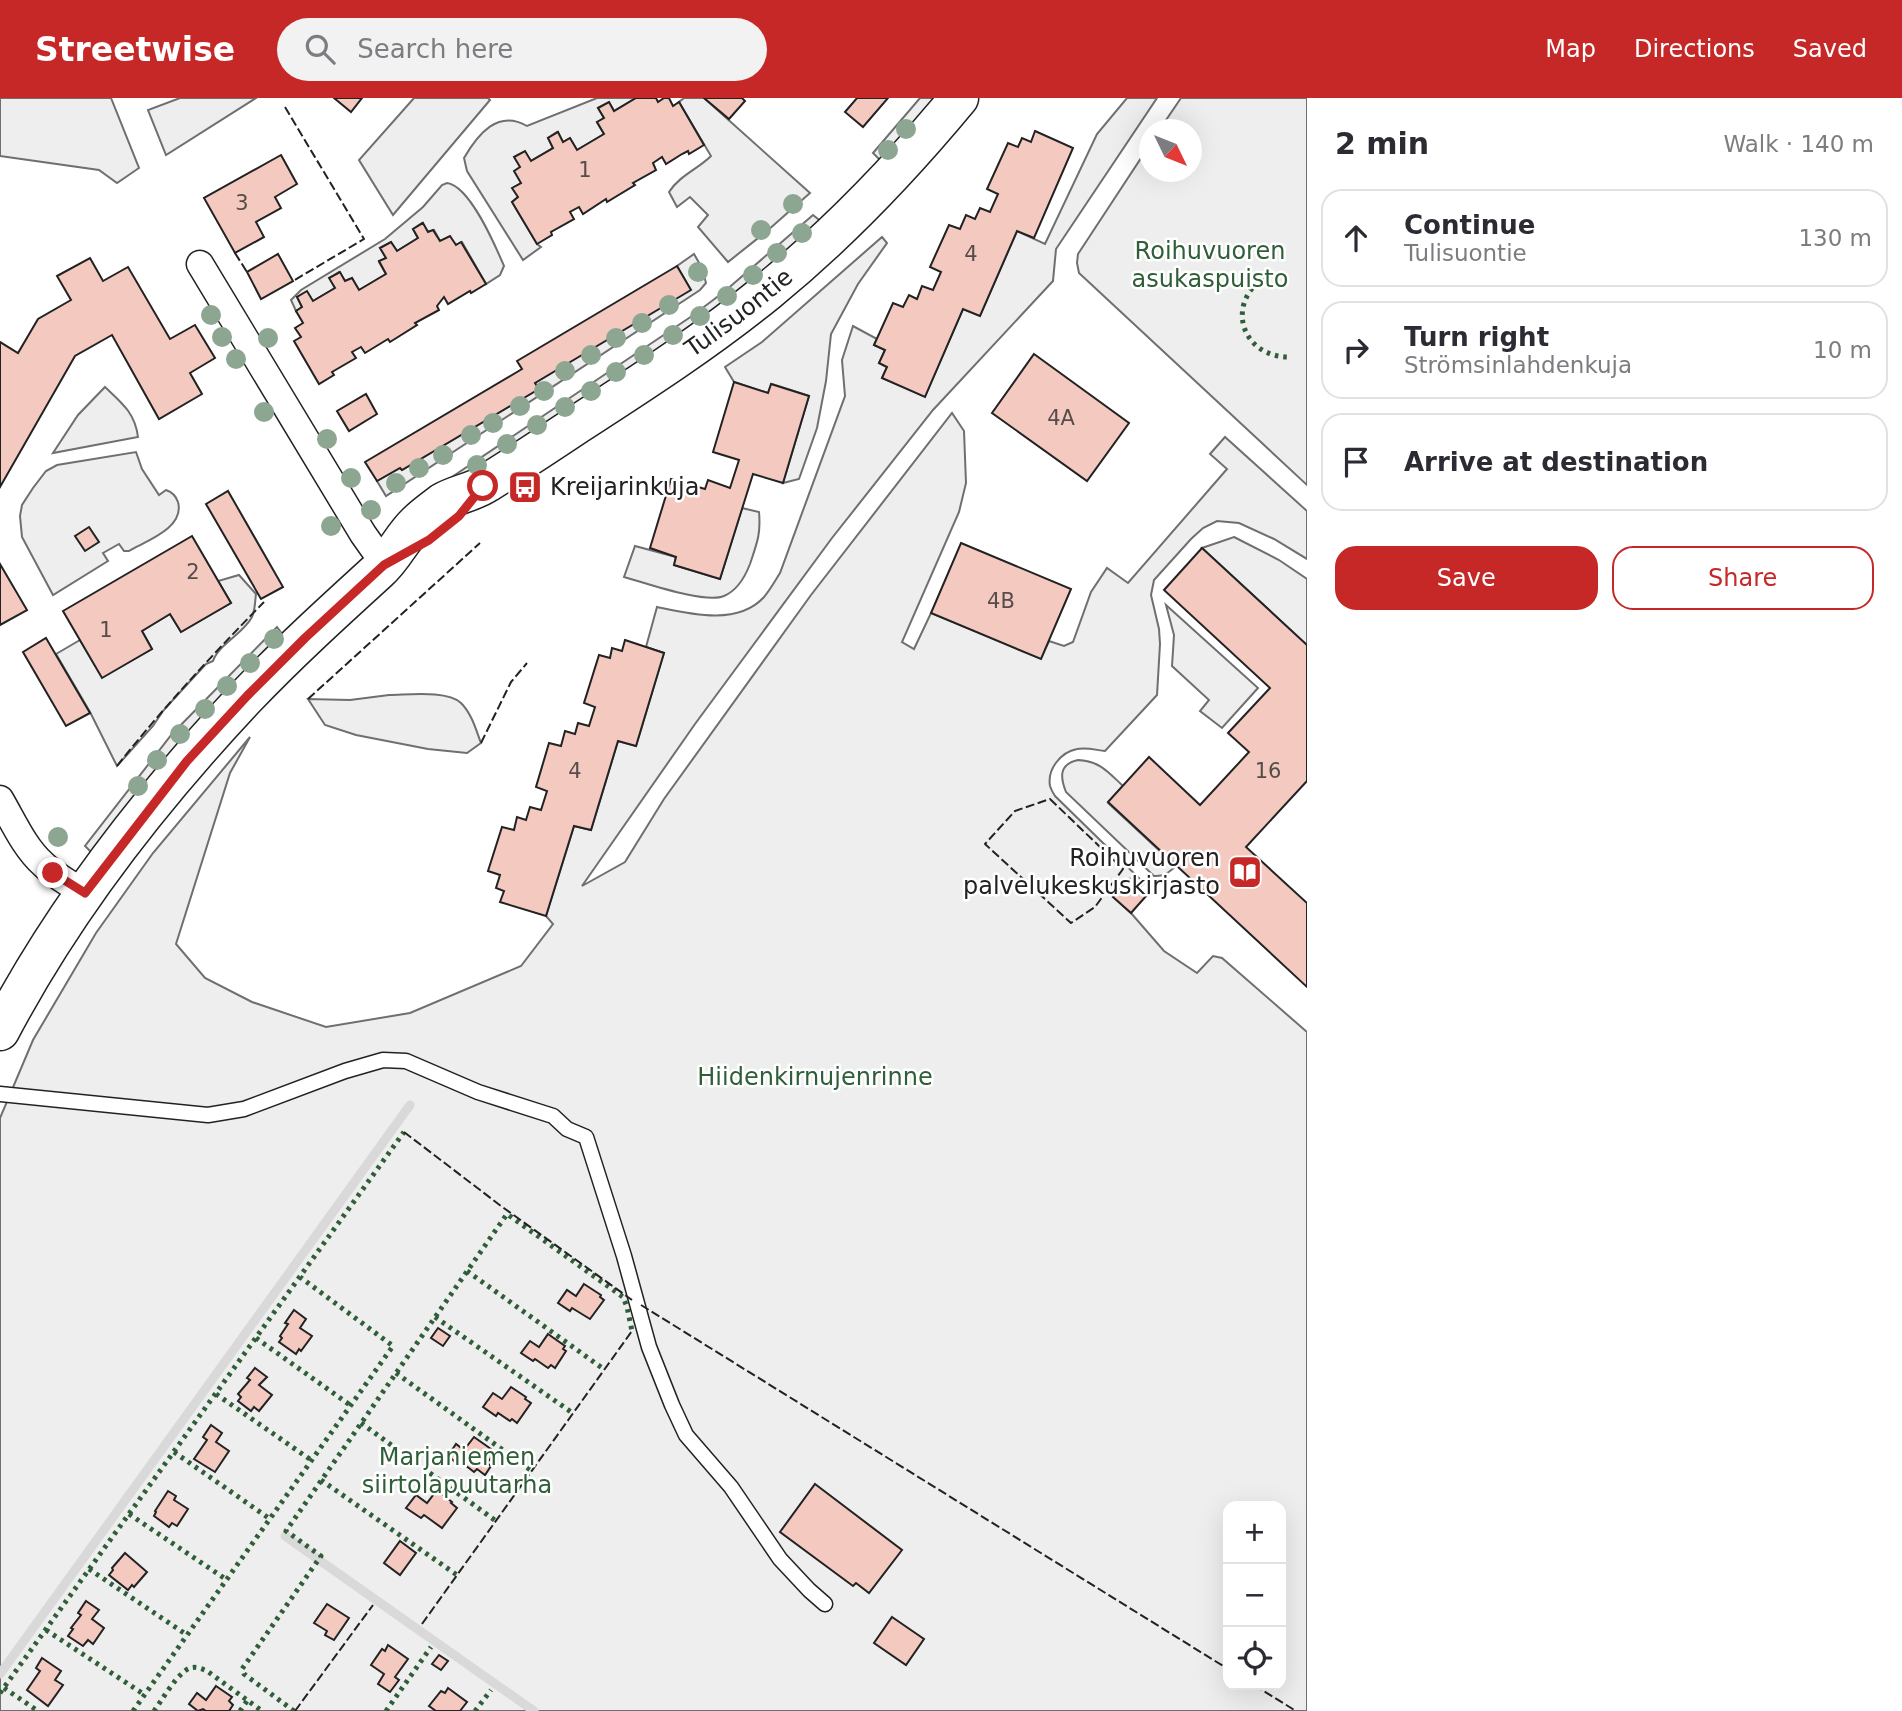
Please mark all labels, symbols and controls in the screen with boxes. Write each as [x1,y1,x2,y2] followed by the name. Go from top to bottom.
[277,18,767,81] search box
[35,30,235,69] text: Streetwise
[301,30,339,68] icon: search
[357,34,513,64] text: Search here
[1545,35,1596,63] text: Map
[1634,35,1755,63] text: Directions
[1793,35,1867,63] text: Saved
[1139,119,1202,182] north arrow
[1335,126,1429,161] text: 2 min
[1723,131,1874,157] text: Walk · 140 m
[578,158,592,182] house number: 1
[235,191,249,215] house number: 3
[1404,210,1535,240] text: Continue
[1337,219,1375,257] icon: ahead
[1798,225,1872,251] text: 130 m
[1132,237,1288,293] park label: Roihuvuoren asukaspuisto
[1404,240,1527,266] text: Tulisuontie
[964,242,978,266] house number: 4
[679,263,798,363] street label: Tulisuontie
[1404,322,1549,352] text: Turn right
[1337,331,1375,369] icon: right
[1813,337,1872,363] text: 10 m
[1404,352,1632,378] text: Strömsinlahdenkuja
[1047,406,1075,430] house number: 4A
[1337,443,1375,481] icon: arrive
[1404,447,1708,477] text: Arrive at destination
[506,468,544,506] bus stop icon: Kreijarinkuja
[467,470,498,501] route start
[550,473,699,501] place label: Kreijarinkuja
[1335,546,1598,610] button: Save
[1612,546,1874,610] button: Share
[186,560,200,584] house number: 2
[987,589,1015,613] house number: 4B
[99,618,113,642] house number: 1
[568,759,582,783] house number: 4
[1255,759,1281,783] house number: 16
[963,844,1220,900] place label: Roihuvuoren palvelukeskuskirjasto
[1226,853,1264,891] library icon: Roihuvuoren palvelukeskuskirjasto
[37,857,68,888] route end
[697,1063,933,1091] park label: Hiidenkirnujenrinne
[362,1443,552,1499] park label: Marjaniemen siirtolapuutarha
[1223,1501,1286,1690] map controls
[1223,1501,1286,1564] button: +
[1223,1564,1286,1627] button: −
[1223,1627,1286,1690] button: locate

